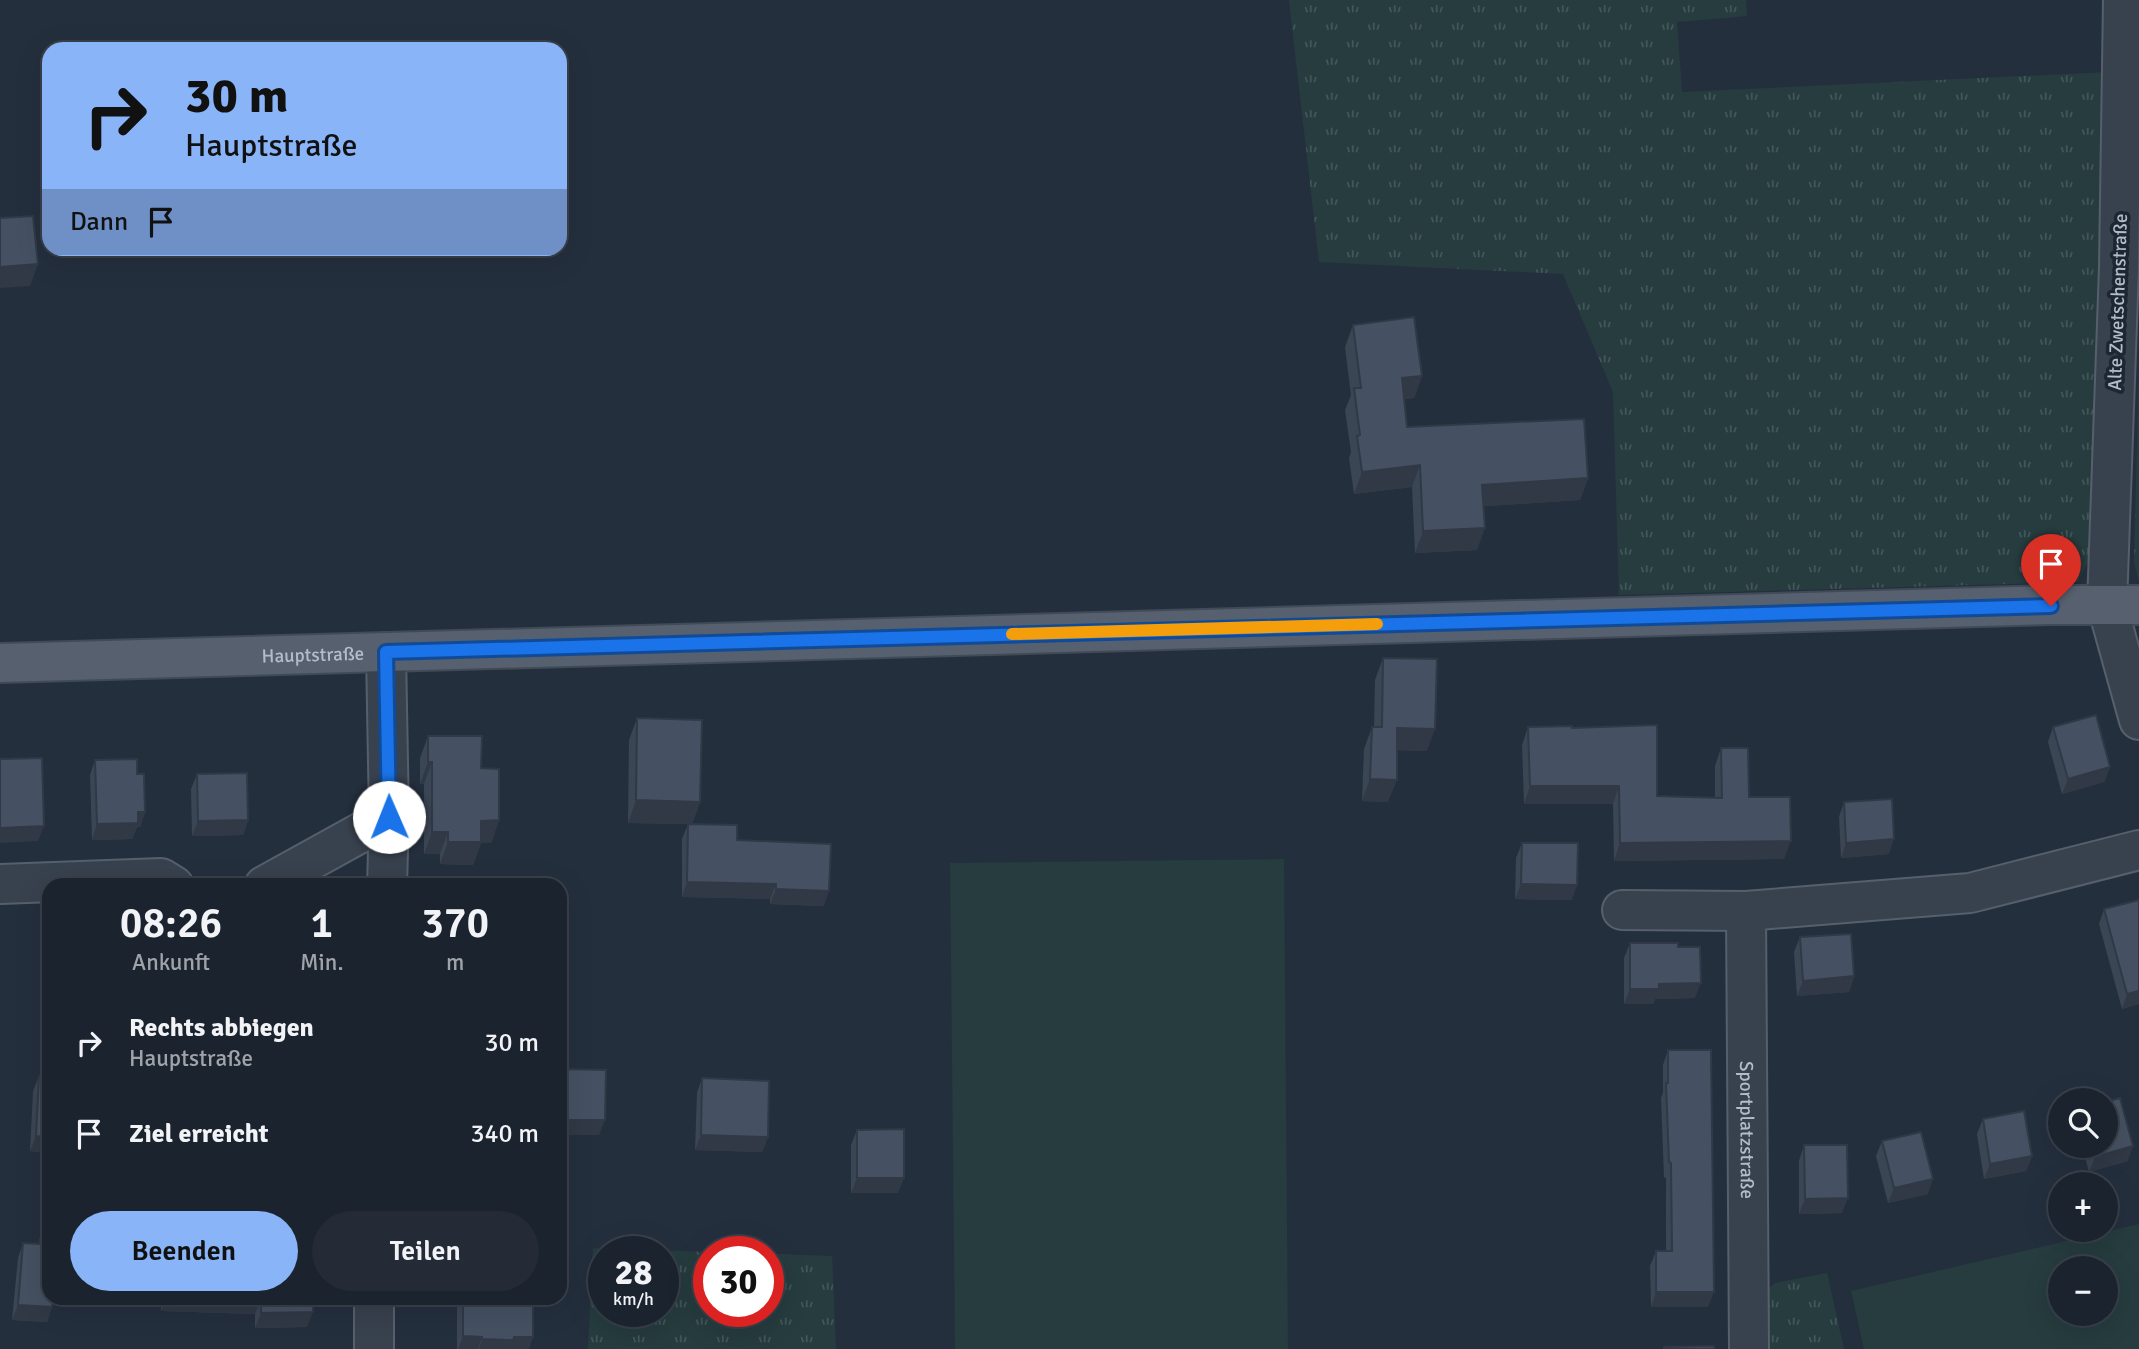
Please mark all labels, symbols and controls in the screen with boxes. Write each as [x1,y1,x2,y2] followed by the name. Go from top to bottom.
[185,66,288,126] text: 30 m
[70,70,161,161] icon: right
[185,126,358,165] text: Hauptstraße
[142,203,180,241] icon: arrive
[70,206,128,238] text: Dann
[2103,213,2133,391] street label: Alte Zwetschenstraße
[2021,534,2081,606] pin
[2032,545,2070,583] icon: arrive
[261,642,364,669] street label: Hauptstraße
[352,780,426,854] position arrow
[120,898,222,949] text: 08:26
[310,898,333,949] text: 1
[421,898,489,949] text: 370
[132,948,210,977] text: Ankunft
[300,948,343,977] text: Min.
[446,948,464,977] text: m
[129,1012,314,1044] text: Rechts abbiegen
[70,1024,108,1062] icon: right
[484,1027,539,1059] text: 30 m
[129,1044,253,1073] text: Hauptstraße
[1734,1061,1759,1199] street label: Sportplatzstraße
[2048,1088,2118,1326] map controls
[2048,1088,2118,1158] button: search
[70,1115,108,1153] icon: arrive
[129,1118,269,1150] text: Ziel erreicht
[470,1118,539,1150] text: 340 m
[2048,1172,2118,1242] button: +
[70,1211,298,1291] button: Beenden
[312,1211,539,1291] button: Teilen
[693,1236,784,1327] speed limit sign: 30
[615,1251,652,1294] text: 28
[2048,1256,2118,1326] button: −
[613,1288,654,1310] text: km/h

